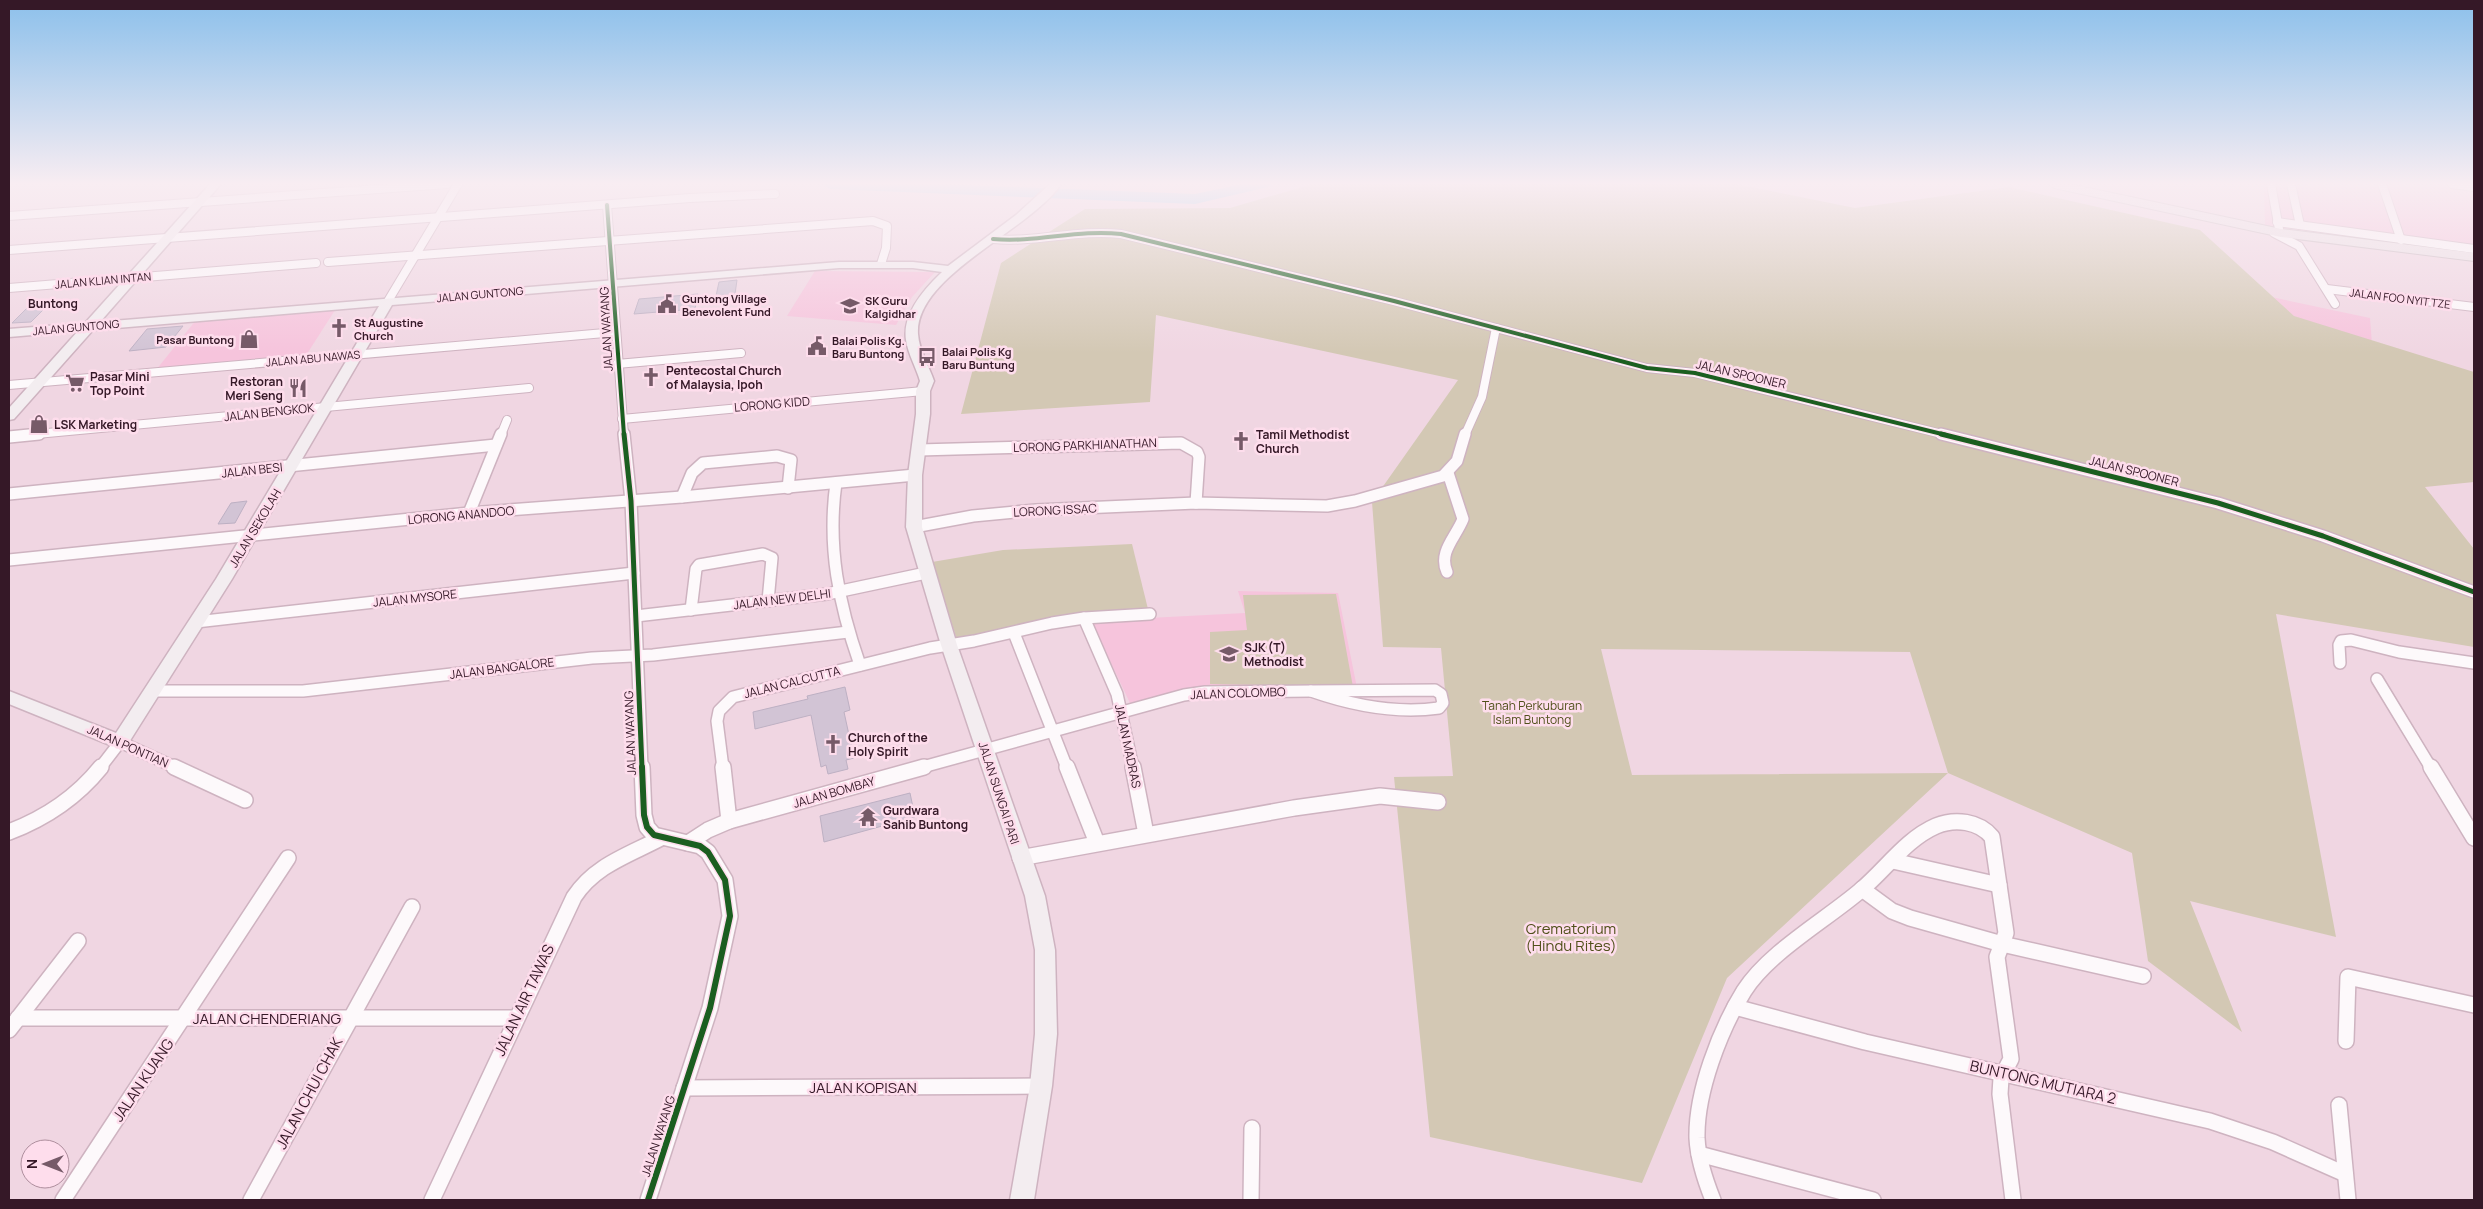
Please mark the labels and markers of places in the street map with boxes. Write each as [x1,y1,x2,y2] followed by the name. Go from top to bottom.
[682,291,771,319] place label: Guntong Village Benevolent Fund
[656,293,678,315] public building icon: Guntong Village Benevolent Fund
[865,293,916,321] place label: SK Guru Kalgidhar
[839,295,861,317] school or university icon: SK Guru Kalgidhar
[354,315,424,343] place label: St Augustine Church
[328,317,350,339] church icon: St Augustine Church
[238,328,260,350] shop icon: Pasar Buntong
[156,332,234,347] place label: Pasar Buntong
[832,333,905,361] place label: Balai Polis Kg. Baru Buntong
[806,335,828,357] public building icon: Balai Polis Kg. Baru Buntong
[942,344,1015,372] place label: Balai Polis Kg Baru Buntung
[916,346,938,368] bus stop icon: Balai Polis Kg Baru Buntung
[666,362,782,393] place label: Pentecostal Church of Malaysia, Ipoh
[640,366,662,388] church icon: Pentecostal Church of Malaysia, Ipoh
[90,368,150,399] place label: Pasar Mini Top Point
[64,372,86,394] supermarket icon: Pasar Mini Top Point
[225,373,283,404] place label: Restoran Meri Seng
[287,377,309,399] restaurant icon: Restoran Meri Seng
[28,413,50,435] shop icon: LSK Marketing
[54,416,137,433] place label: LSK Marketing
[1256,426,1349,457] place label: Tamil Methodist Church
[1230,430,1252,452] church icon: Tamil Methodist Church
[1244,639,1304,670] place label: SJK (T) Methodist
[1218,643,1240,665] school or university icon: SJK (T) Methodist
[848,729,928,760] place label: Church of the Holy Spirit
[822,733,844,755] church icon: Church of the Holy Spirit
[883,802,968,833] place label: Gurdwara Sahib Buntong
[857,806,879,828] temple icon: Gurdwara Sahib Buntong

